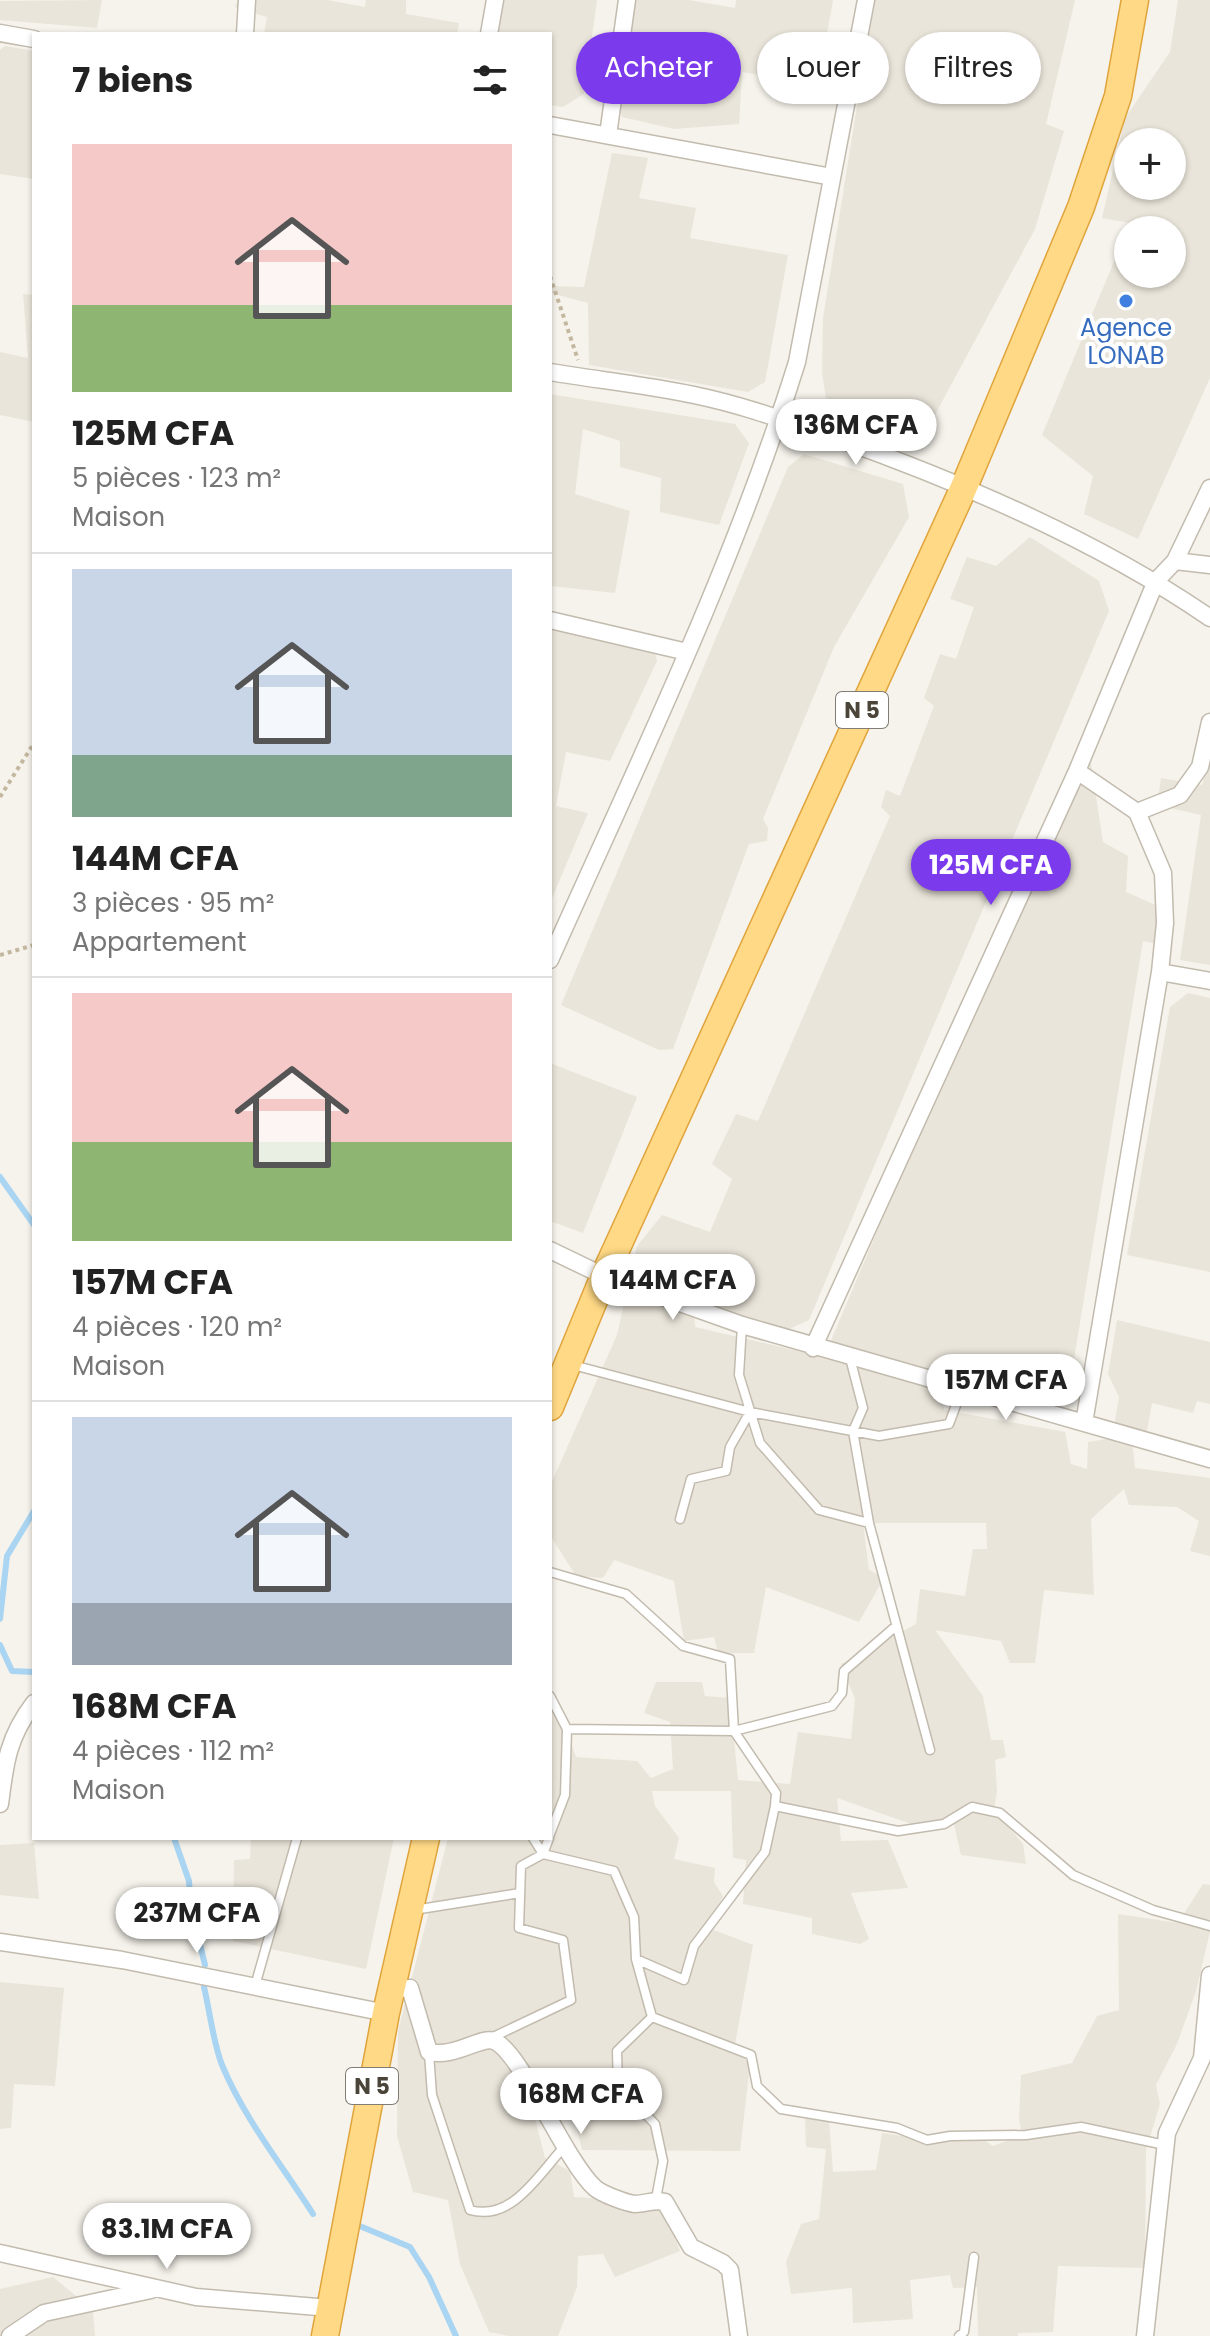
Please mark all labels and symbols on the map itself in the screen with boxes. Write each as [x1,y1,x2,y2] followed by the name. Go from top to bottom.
[1117,292,1135,310] marker: Agence LONAB
[1080,311,1172,372] place label: Agence LONAB
[773,399,939,467] pin: 136M CFA
[836,692,888,728] road number: N 5
[908,839,1074,907] pin: 125M CFA
[590,1254,756,1322] pin: 144M CFA
[923,1354,1089,1422] pin: 157M CFA
[114,1887,280,1955] pin: 237M CFA
[346,2068,398,2104] road number: N 5
[498,2068,664,2136] pin: 168M CFA
[75,2203,259,2271] pin: 83.1M CFA

